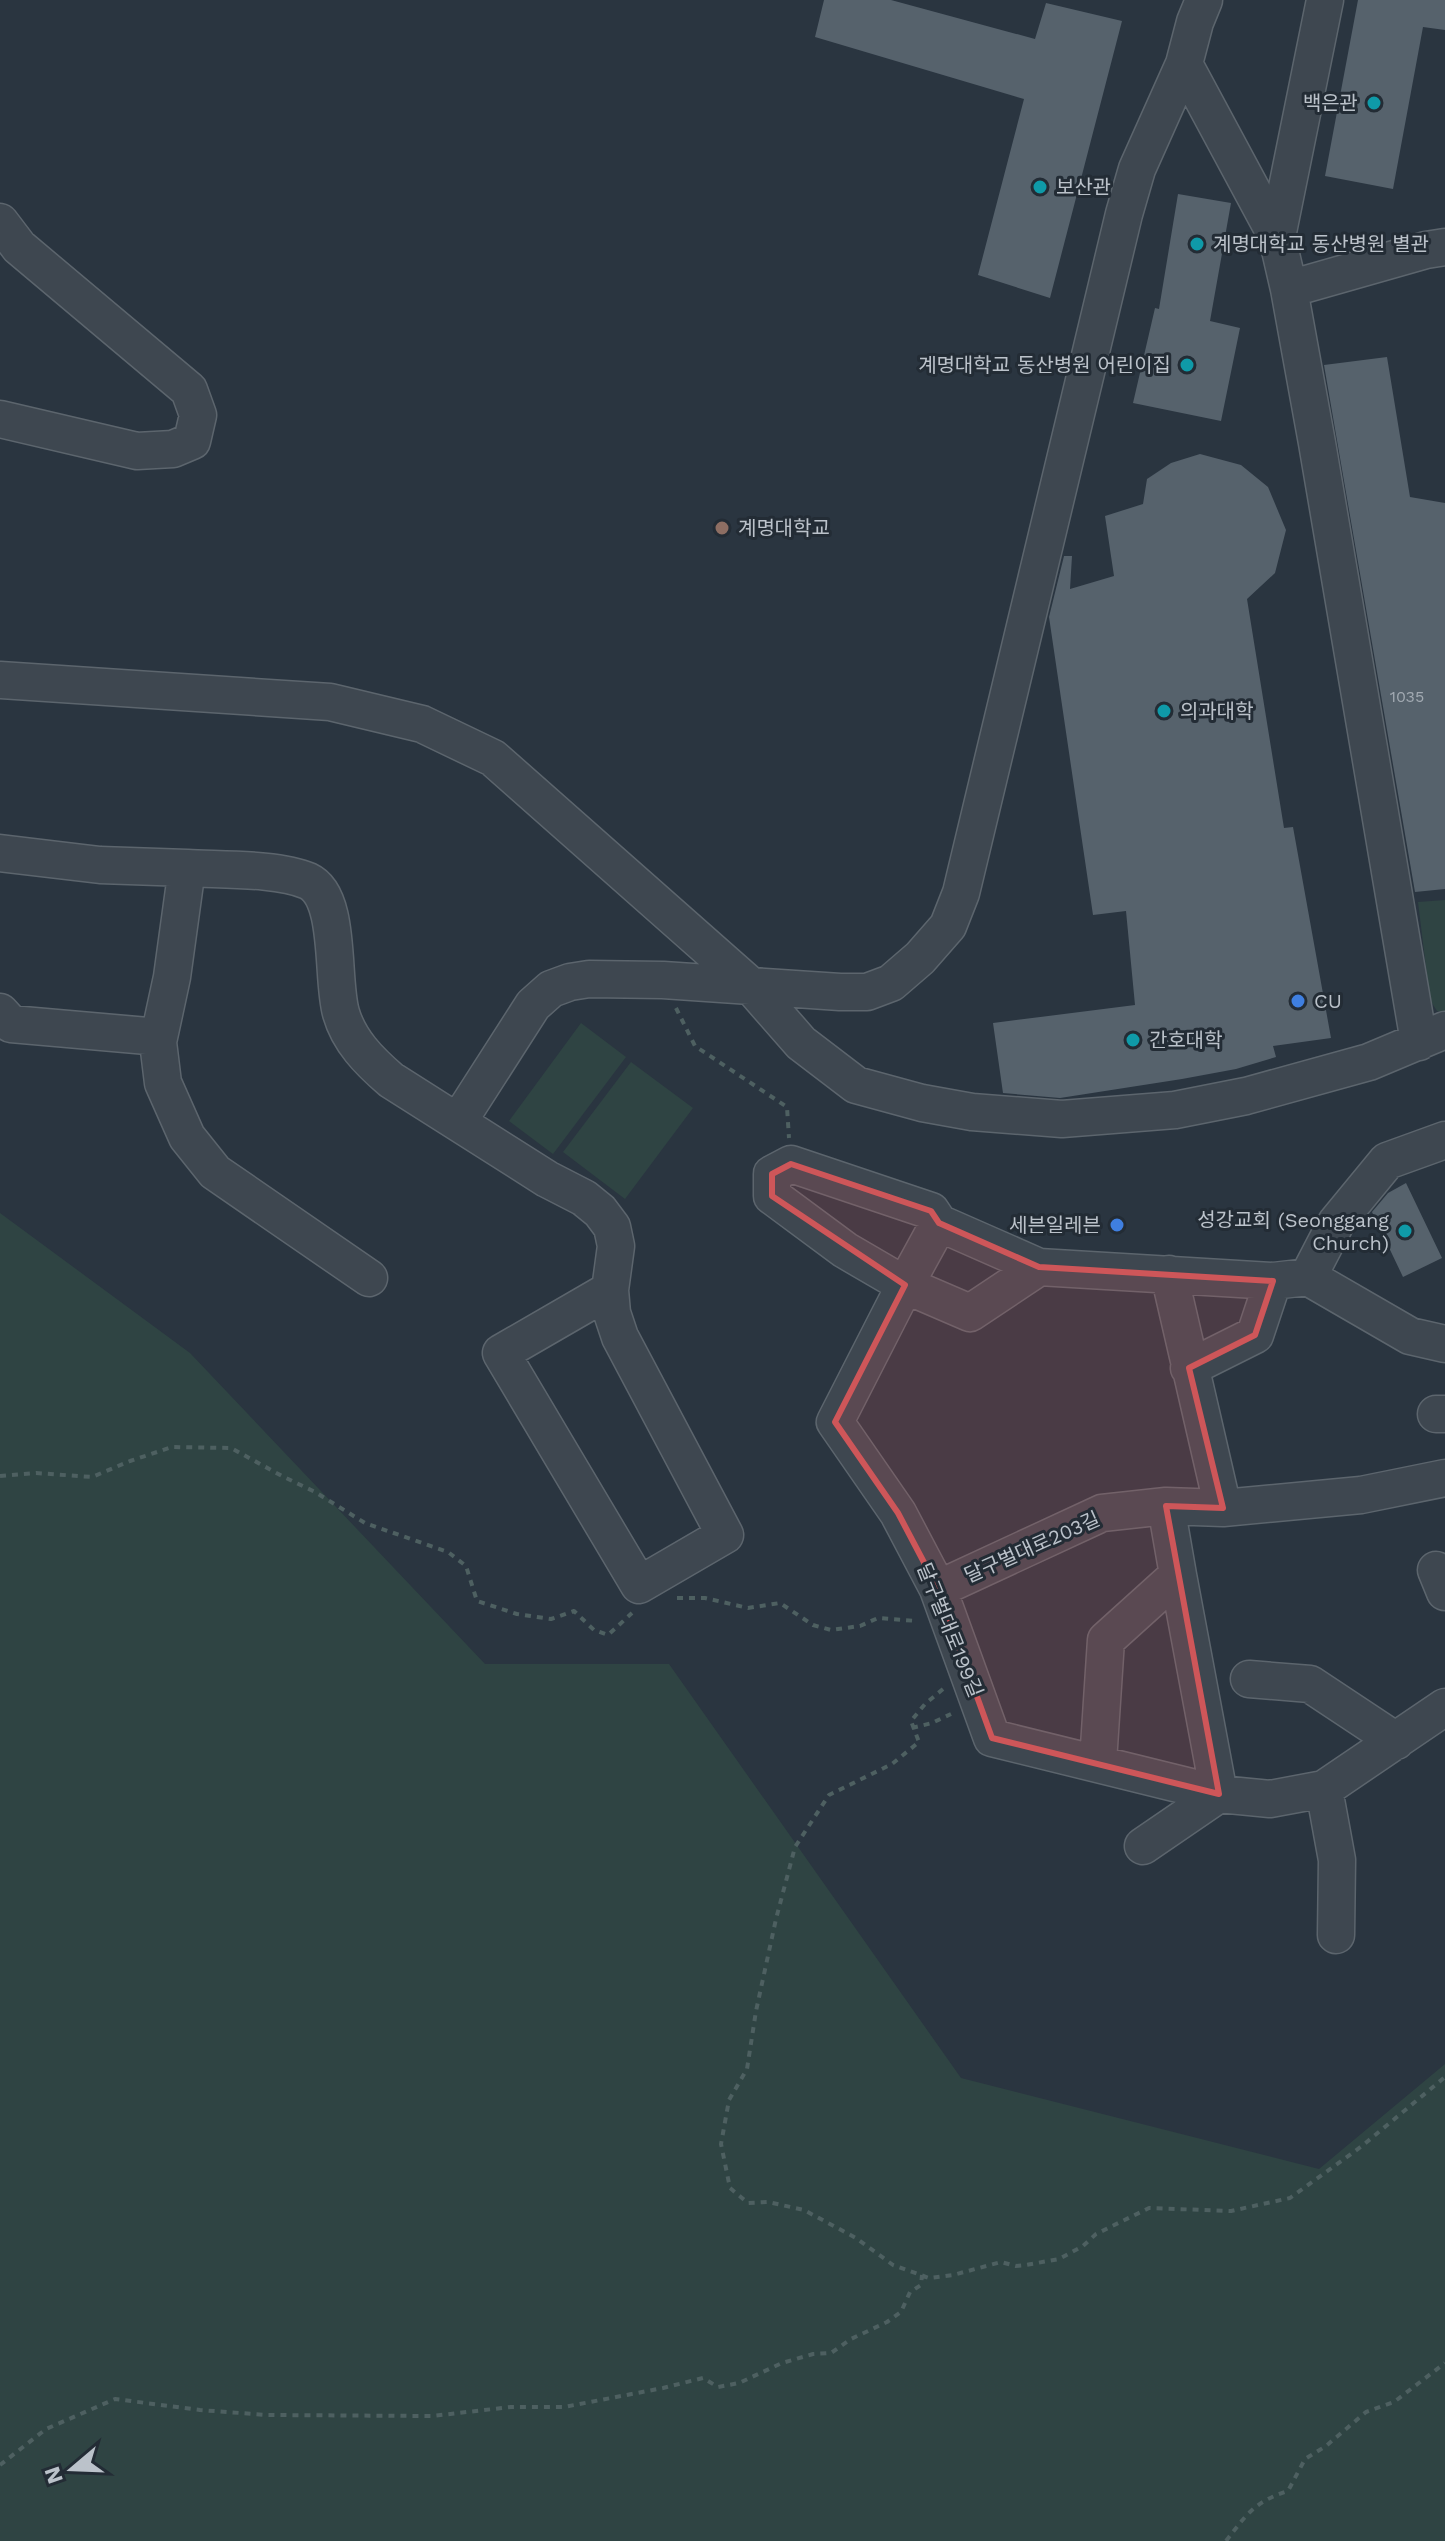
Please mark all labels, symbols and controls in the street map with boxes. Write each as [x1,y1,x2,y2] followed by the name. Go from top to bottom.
[1303,91,1358,115] place label: 백은관
[1365,94,1383,112] marker: 백은관
[1056,175,1111,199] place label: 보산관
[1031,178,1049,196] marker: 보산관
[1213,232,1429,256] place label: 계명대학교 동산병원 별관
[1188,235,1206,253] marker: 계명대학교 동산병원 별관
[918,353,1171,377] place label: 계명대학교 동산병원 어린이집
[1178,356,1196,374] marker: 계명대학교 동산병원 어린이집
[738,516,830,540] place label: 계명대학교
[713,519,731,537] marker: 계명대학교
[1390,687,1424,706] house number: 1035
[1180,699,1254,723] place label: 의과대학
[1155,702,1173,720] marker: 의과대학
[1314,989,1342,1013] place label: CU
[1289,992,1307,1010] marker: CU
[1149,1028,1223,1052] place label: 간호대학
[1124,1031,1142,1049] marker: 간호대학
[1197,1208,1389,1255] place label: 성강교회 (Seonggang Church)
[1009,1213,1101,1237] place label: 세븐일레븐
[1108,1216,1126,1234] marker: 세븐일레븐
[1396,1222,1414,1240] marker: 성강교회 (Seonggang Church)
[961,1506,1103,1588] street label: 달구벌대로203길
[912,1559,988,1701] street label: 달구벌대로199길
[32,2429,112,2509] north arrow
[39,2464,68,2487] text: N

